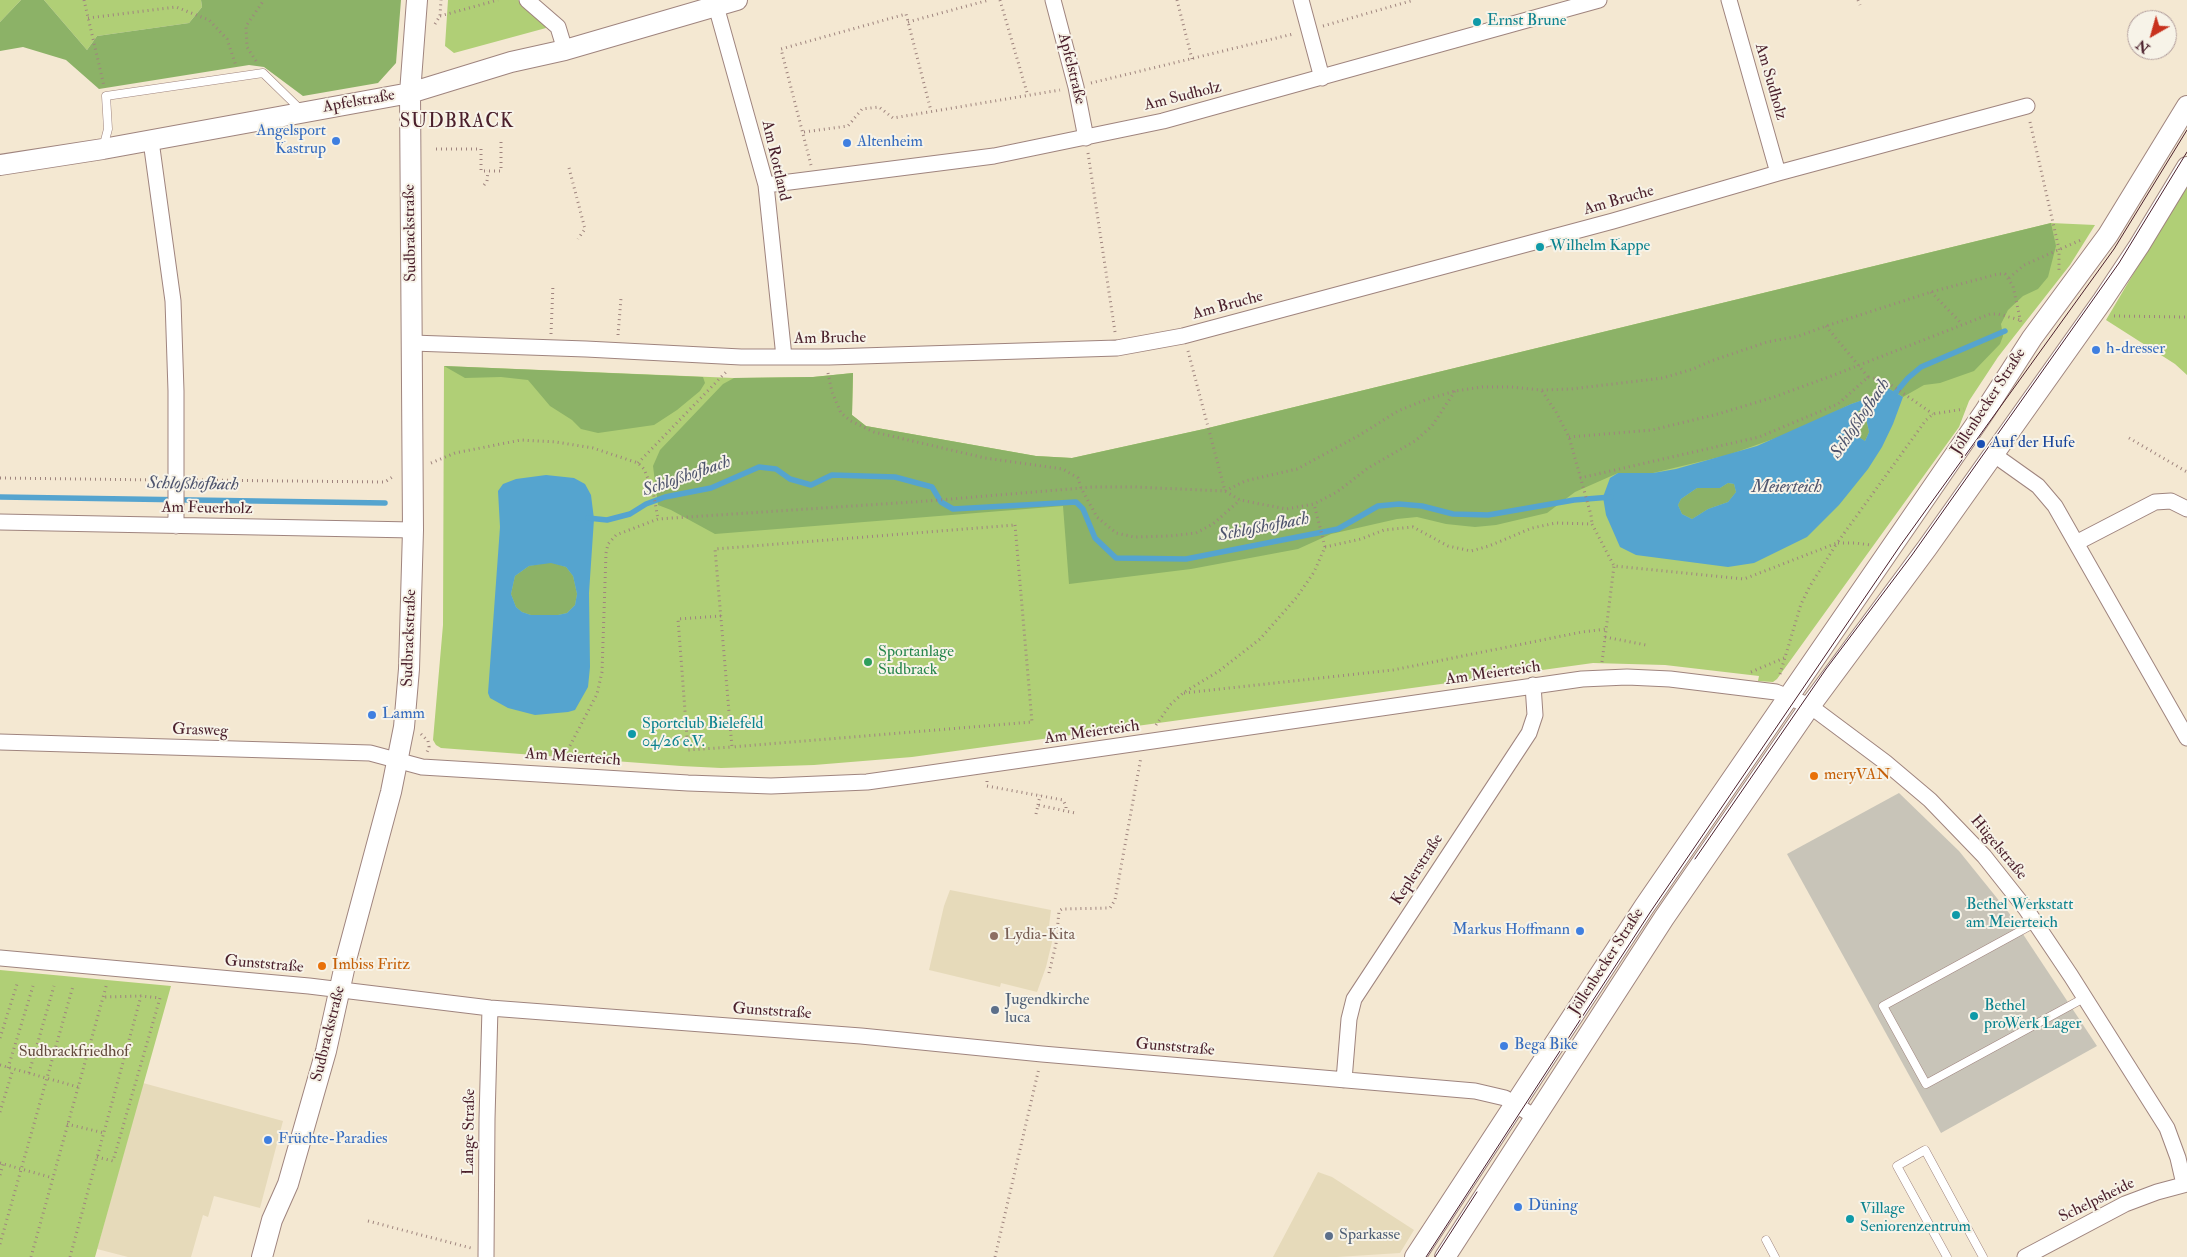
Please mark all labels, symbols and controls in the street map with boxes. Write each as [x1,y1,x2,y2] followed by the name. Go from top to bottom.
[2127,10,2177,60] north arrow
[1487,12,1566,32] place label: Ernst Brune
[1471,16,1483,28] marker: Ernst Brune
[1053,31,1089,107] street label: Apfelstraße
[2133,36,2153,57] text: N
[1750,41,1790,123] street label: Am Sudholz
[1142,78,1224,116] street label: Am Sudholz
[322,86,396,118] street label: Apfelstraße
[399,112,515,134] district label: SUDBRACK
[756,119,794,203] street label: Am Rottland
[256,122,326,160] place label: Angelsport Kastrup
[857,133,923,153] place label: Altenheim
[330,135,342,147] marker: Angelsport Kastrup
[841,137,853,149] marker: Altenheim
[1582,182,1656,220] street label: Am Bruche
[401,184,421,282] street label: Sudbrackstraße
[1550,237,1650,257] place label: Wilhelm Kappe
[1534,241,1546,253] marker: Wilhelm Kappe
[1191,287,1265,325] street label: Am Bruche
[794,329,866,349] street label: Am Bruche
[2106,340,2165,360] place label: h-dresser
[2090,344,2102,356] marker: h-dresser
[1947,345,2031,459] street label: Jöllenbecker Straße
[1826,375,1896,463] water label: Schloßhofbach
[1991,434,2075,454] place label: Auf der Hufe
[1975,438,1987,450] marker: Auf der Hufe
[640,452,734,502] water label: Schloßhofbach
[147,473,239,497] water label: Schloßhofbach
[1752,477,1822,499] water label: Meierteich
[161,499,253,519] street label: Am Feuerholz
[1217,509,1311,547] water label: Schloßhofbach
[399,589,421,687] street label: Sudbrackstraße
[878,643,954,681] place label: Sportanlage Sudbrack
[862,656,874,668] marker: Sportanlage Sudbrack
[1444,658,1542,690] street label: Am Meierteich
[382,705,425,725] place label: Lamm
[366,709,378,721] marker: Lamm
[642,715,763,753] place label: Sportclub Bielefeld 04/26 e.V.
[1043,717,1141,749] street label: Am Meierteich
[172,720,228,742] street label: Grasweg
[626,728,638,740] marker: Sportclub Bielefeld 04/26 e.V.
[525,745,621,771] street label: Am Meierteich
[1824,766,1891,786] place label: meryVAN
[1808,770,1820,782] marker: meryVAN
[1965,812,2031,884] street label: Hügelstraße
[1388,831,1448,909] street label: Keplerstraße
[1966,896,2073,934] place label: Bethel Werkstatt am Meierteich
[1565,905,1649,1019] street label: Jöllenbecker Straße
[1950,909,1962,921] marker: Bethel Werkstatt am Meierteich
[1452,921,1570,941] place label: Markus Hoffmann
[1574,925,1586,937] marker: Markus Hoffmann
[1004,926,1075,946] place label: Lydia-Kita
[988,930,1000,942] marker: Lydia-Kita
[224,952,304,978] street label: Gunststraße
[332,956,410,976] place label: Imbiss Fritz
[316,960,328,972] marker: Imbiss Fritz
[308,984,350,1084] street label: Sudbrackstraße
[1005,991,1089,1029] place label: Jugendkirche luca
[1984,997,2081,1035] place label: Bethel proWerk Lager
[732,1000,812,1024] street label: Gunststraße
[989,1004,1001,1016] marker: Jugendkirche luca
[1968,1010,1980,1022] marker: Bethel proWerk Lager
[1135,1035,1215,1061] street label: Gunststraße
[1514,1036,1578,1056] place label: Bega Bike
[1498,1040,1510,1052] marker: Bega Bike
[19,1043,129,1063] park label: Sudbrackfriedhof
[460,1089,480,1175] street label: Lange Straße
[278,1130,388,1150] place label: Früchte-Paradies
[262,1134,274,1146] marker: Früchte-Paradies
[2056,1174,2138,1228] street label: Schelpsheide
[1528,1197,1578,1217] place label: Düning
[1860,1200,1971,1238] place label: Village Seniorenzentrum
[1512,1201,1524,1213] marker: Düning
[1844,1213,1856,1225] marker: Village Seniorenzentrum
[1339,1226,1400,1246] place label: Sparkasse
[1323,1230,1335,1242] marker: Sparkasse

